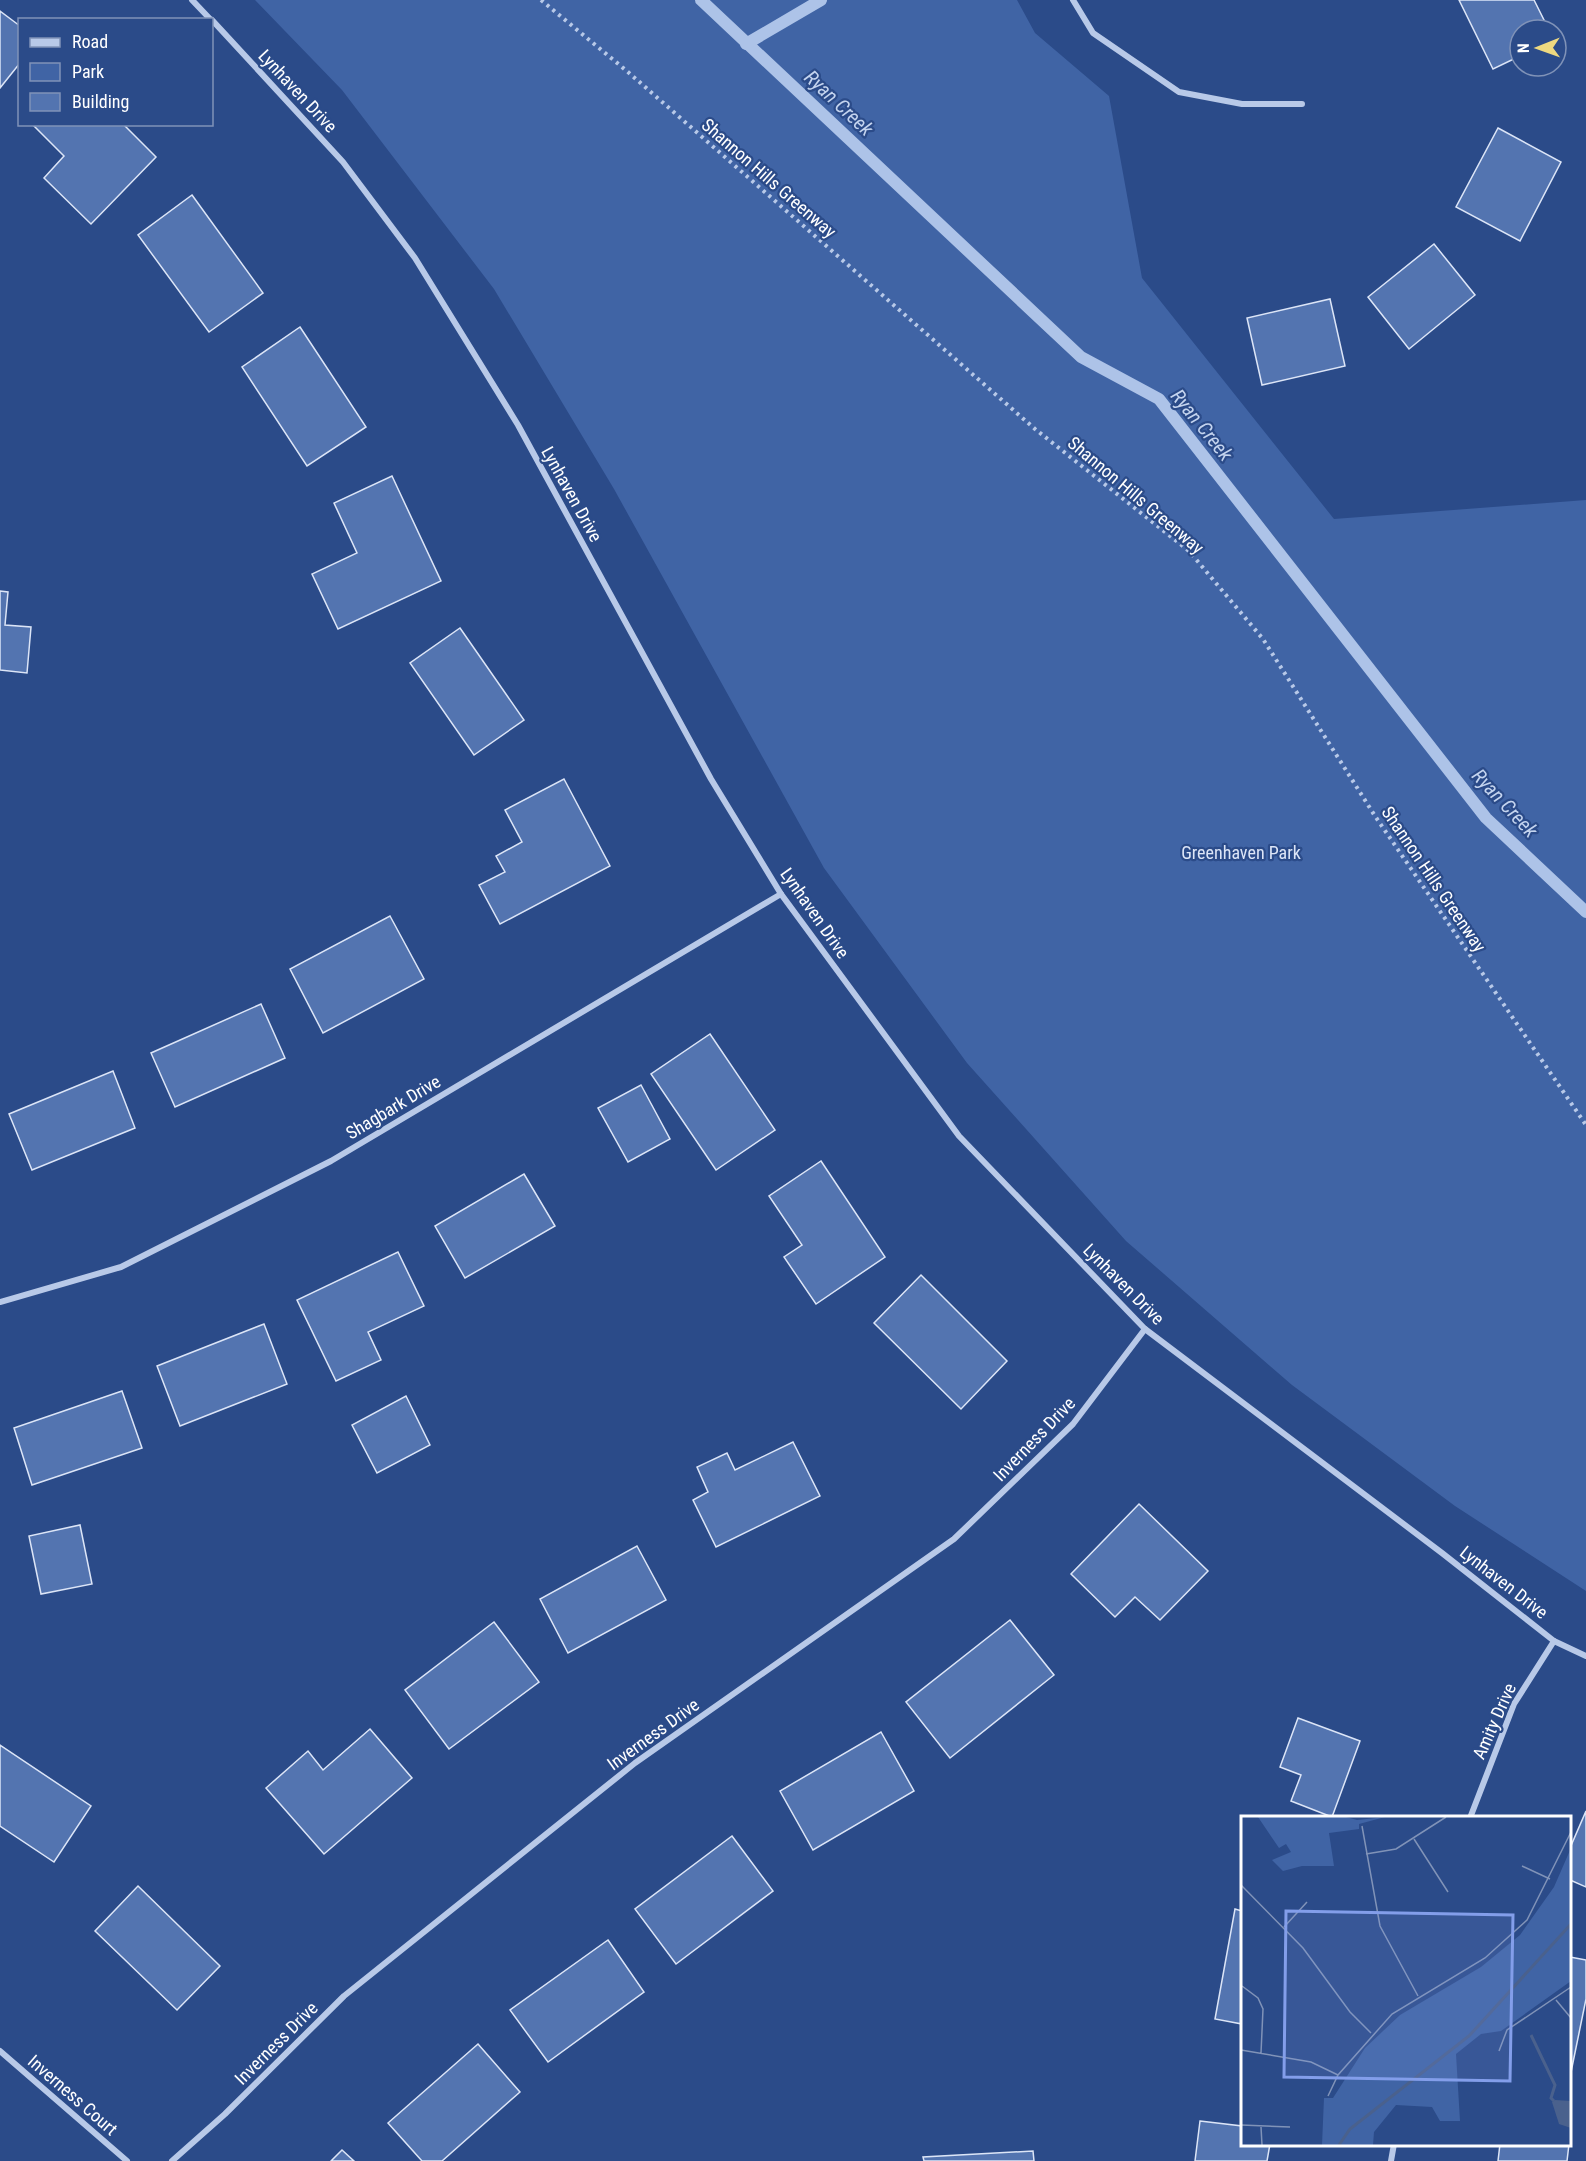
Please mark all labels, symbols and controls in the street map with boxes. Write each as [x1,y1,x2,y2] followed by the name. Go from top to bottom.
[18,18,213,126] legend
[1508,18,1568,78] north arrow
[72,31,108,52] text: Road
[1514,43,1533,53] text: N
[254,45,342,137] street label: Lynhaven Drive
[72,61,104,82] text: Park
[800,65,879,142] water label: Ryan Creek
[72,91,129,112] text: Building
[698,114,841,242] street label: Shannon Hills Greenway
[1166,384,1239,467] water label: Ryan Creek
[1064,432,1209,558] street label: Shannon Hills Greenway
[537,443,607,545] street label: Lynhaven Drive
[1467,764,1544,843] water label: Ryan Creek
[1377,802,1491,956] street label: Shannon Hills Greenway
[1181,842,1301,863] park label: Greenhaven Park
[776,864,854,962] street label: Lynhaven Drive
[342,1071,444,1143] street label: Shagbark Drive
[1079,1239,1169,1329] street label: Lynhaven Drive
[989,1393,1079,1485] street label: Inverness Drive
[1456,1541,1552,1623] street label: Lynhaven Drive
[1468,1680,1520,1762] street label: Amity Drive
[603,1694,703,1774] street label: Inverness Drive
[1241,1816,1571,2146] inset map
[230,1997,322,2089] street label: Inverness Drive
[24,2050,122,2140] street label: Inverness Court

